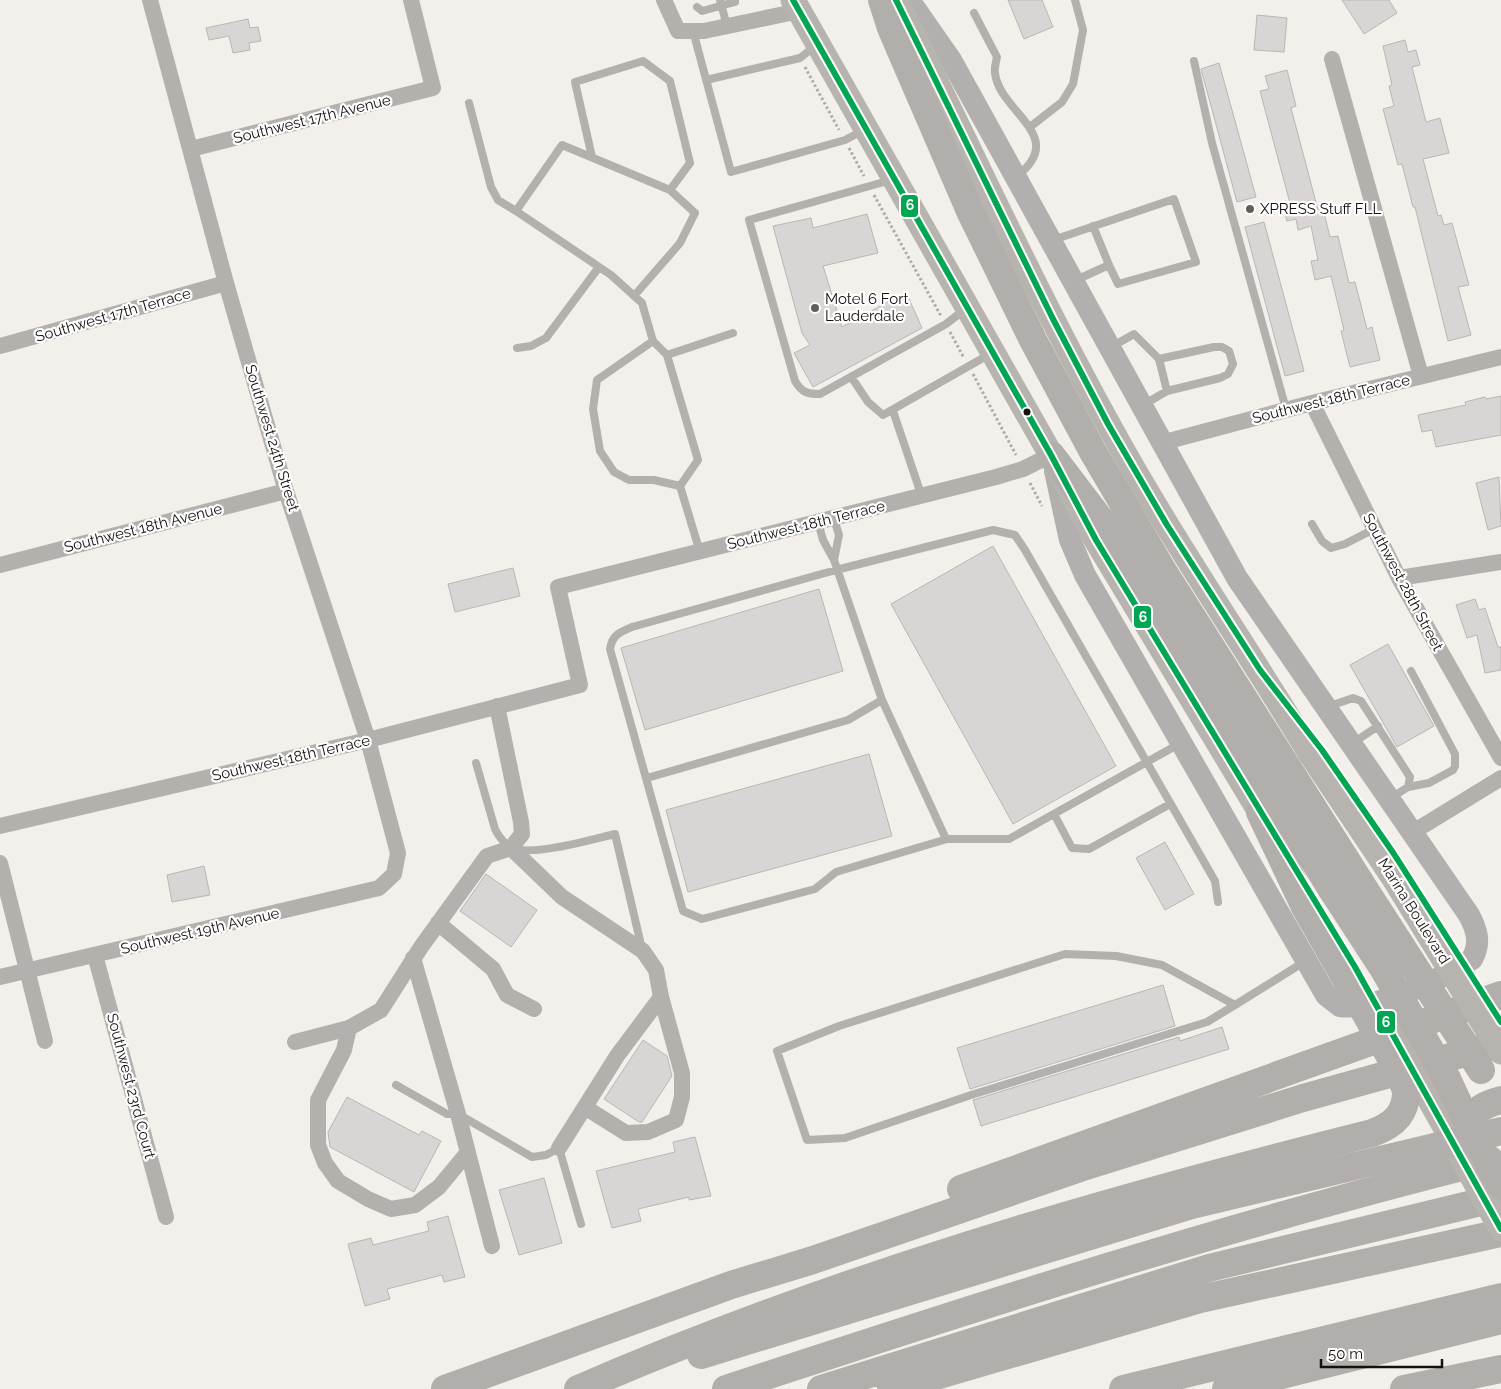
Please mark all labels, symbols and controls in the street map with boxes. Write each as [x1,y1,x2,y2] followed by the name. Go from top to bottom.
[231,91,393,147] street label: Southwest 17th Avenue
[900,194,919,218] line badge: 6
[906,197,914,213] text: 6
[1260,200,1381,218] place label: XPRESS Stuff FLL
[1244,203,1256,215] marker: XPRESS Stuff FLL
[33,284,193,346] street label: Southwest 17th Terrace
[825,290,908,325] place label: Motel 6 Fort Lauderdale
[809,302,821,314] marker: Motel 6 Fort Lauderdale
[241,362,303,514] street label: Southwest 24th Street
[1250,371,1412,427] street label: Southwest 18th Terrace
[1022,407,1032,417] unlabelled marker
[725,497,887,553] street label: Southwest 18th Terrace
[62,500,224,556] street label: Southwest 18th Avenue
[1359,510,1447,654] street label: Southwest 28th Street
[1133,605,1152,629] line badge: 6
[1139,609,1147,625] text: 6
[210,731,372,785] street label: Southwest 18th Terrace
[1374,855,1454,967] street label: Marina Boulevard
[119,904,281,958] street label: Southwest 19th Avenue
[1376,1010,1396,1034] line badge: 6
[103,1011,159,1161] street label: Southwest 23rd Court
[1382,1014,1390,1030] text: 6
[1321,1336,1442,1368] scale bar
[1328,1345,1363,1363] text: 50 m

